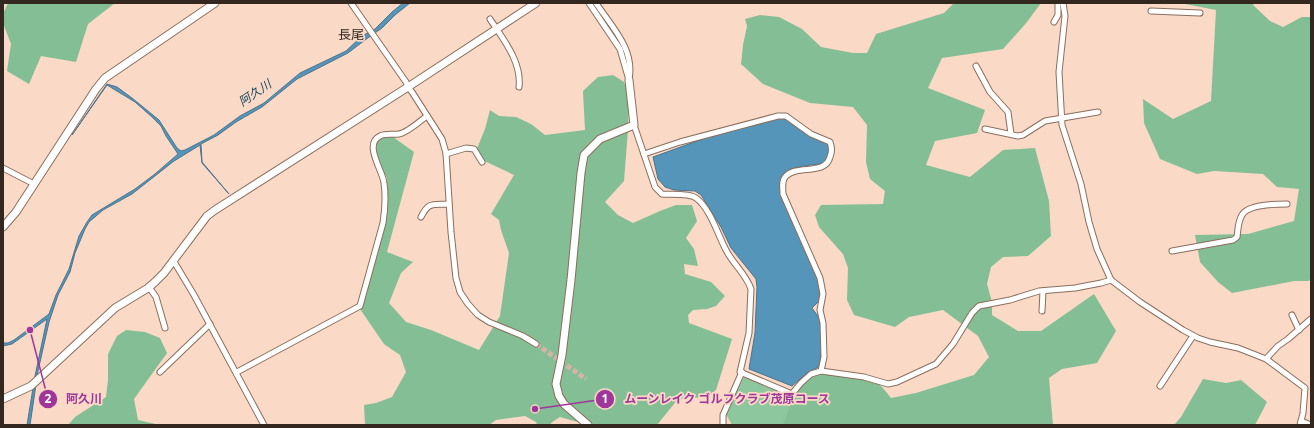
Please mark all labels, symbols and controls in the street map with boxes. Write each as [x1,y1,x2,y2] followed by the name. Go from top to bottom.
[338,25,364,43] district label: 長尾
[235,74,276,110] water label: 阿久川
[38,387,110,411] callout: 阿久川
[595,387,839,411] callout: ムーンレイク ゴルフクラブ茂原コース
[45,390,52,407] text: 2
[66,390,102,407] text: 阿久川
[602,390,608,407] text: 1
[624,390,830,407] text: ムーンレイク ゴルフクラブ茂原コース

